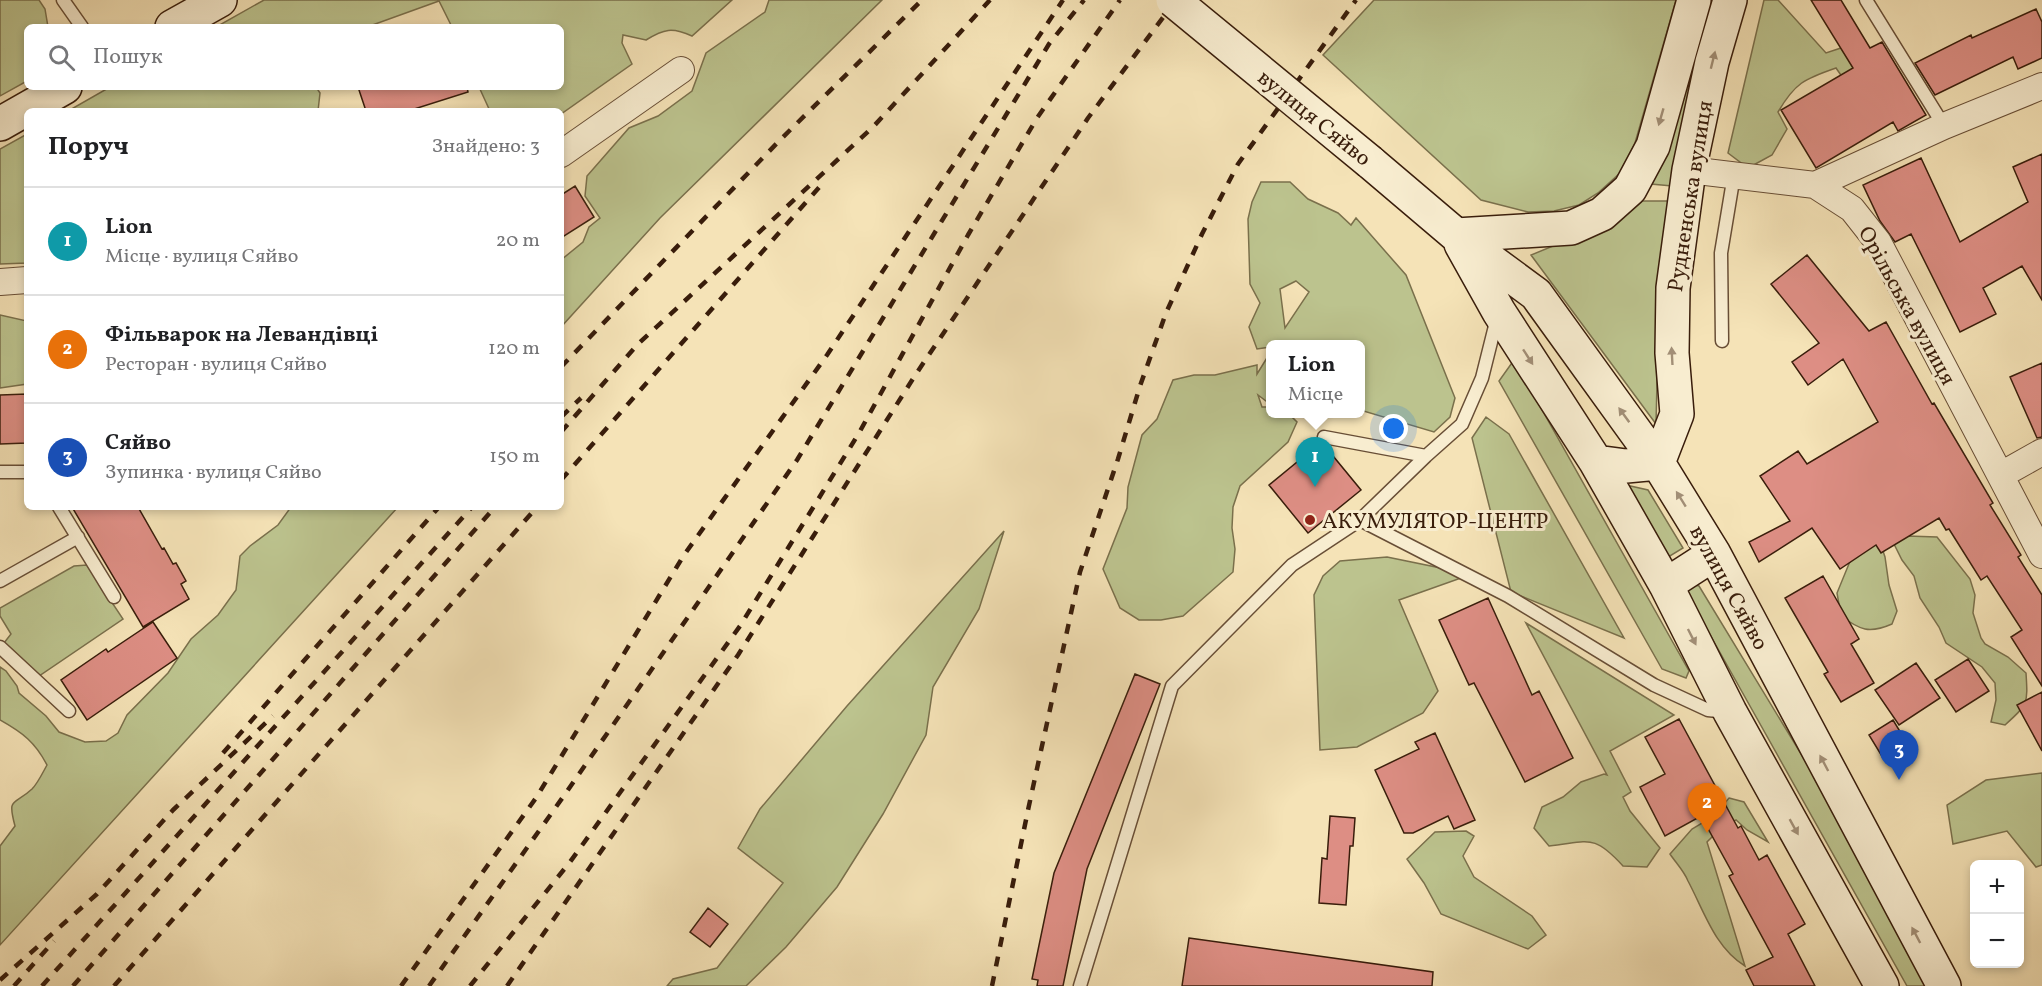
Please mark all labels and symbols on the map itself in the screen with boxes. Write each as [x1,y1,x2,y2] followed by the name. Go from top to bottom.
[1708,51,1718,69] one-way arrow
[1250,63,1377,175] street label: вулиця Сяйво
[1661,98,1722,294] street label: Рудненська вулиця
[1656,108,1665,126] one-way arrow
[1849,221,1962,391] street label: Орільська вулиця
[1668,347,1677,366] one-way arrow
[1523,349,1534,365] one-way arrow
[1618,408,1630,424] one-way arrow
[1379,414,1408,443] your location
[1296,438,1334,487] pin: 1
[1675,491,1686,507] one-way arrow
[1322,507,1549,538] place label: АКУМУЛЯТОР-ЦЕНТР
[1303,513,1317,527] marker: АКУМУЛЯТОР-ЦЕНТР
[1681,520,1775,656] street label: вулиця Сяйво
[1687,628,1697,645] one-way arrow
[1880,730,1918,780] pin: 3
[1819,754,1829,771] one-way arrow
[1688,784,1726,833] pin: 2
[1789,819,1799,836] one-way arrow
[1911,926,1921,943] one-way arrow

